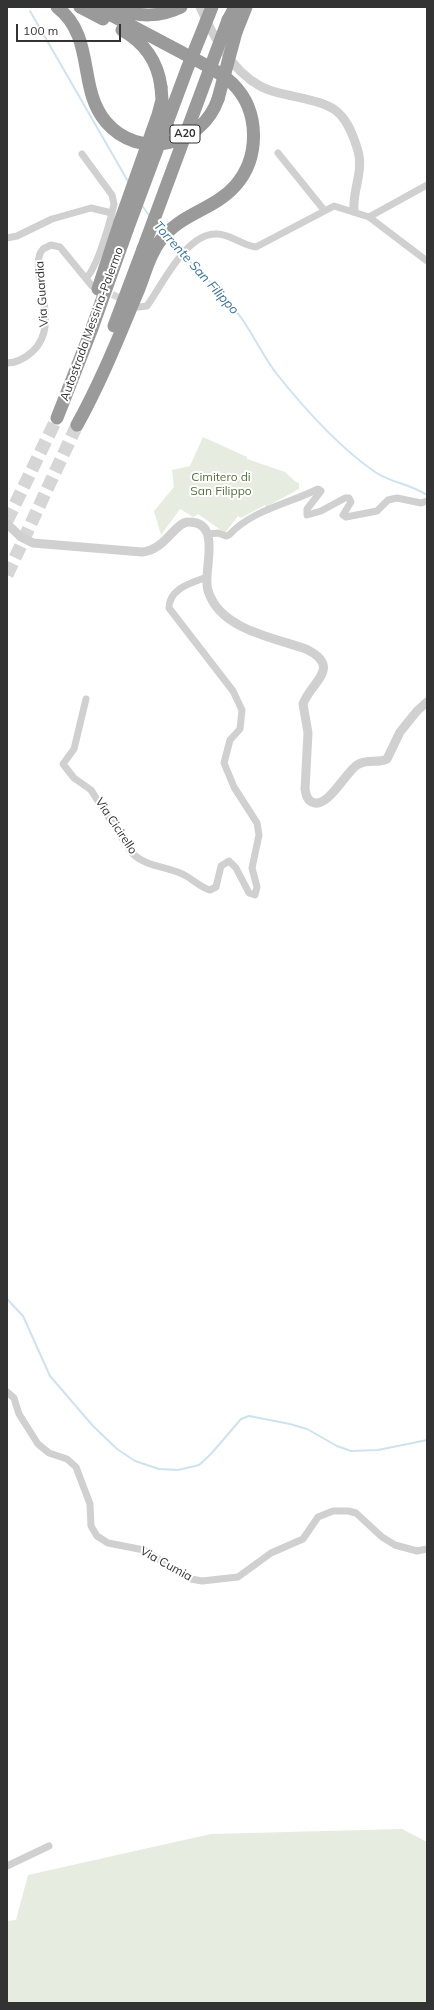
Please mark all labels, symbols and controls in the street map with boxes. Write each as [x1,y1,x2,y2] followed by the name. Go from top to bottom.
[18,16,123,42] scale bar
[23,23,58,38] text: 100 m
[170,125,200,143] road number: A20
[150,218,242,318] water label: Torrente San Filippo
[57,245,127,403] street label: Autostrada Messina-Palermo
[33,261,51,327] street label: Via Guardia
[190,470,252,498] park label: Cimitero di San Filippo
[92,795,140,857] street label: Via Cicirello
[138,1544,194,1584] street label: Via Cumia

